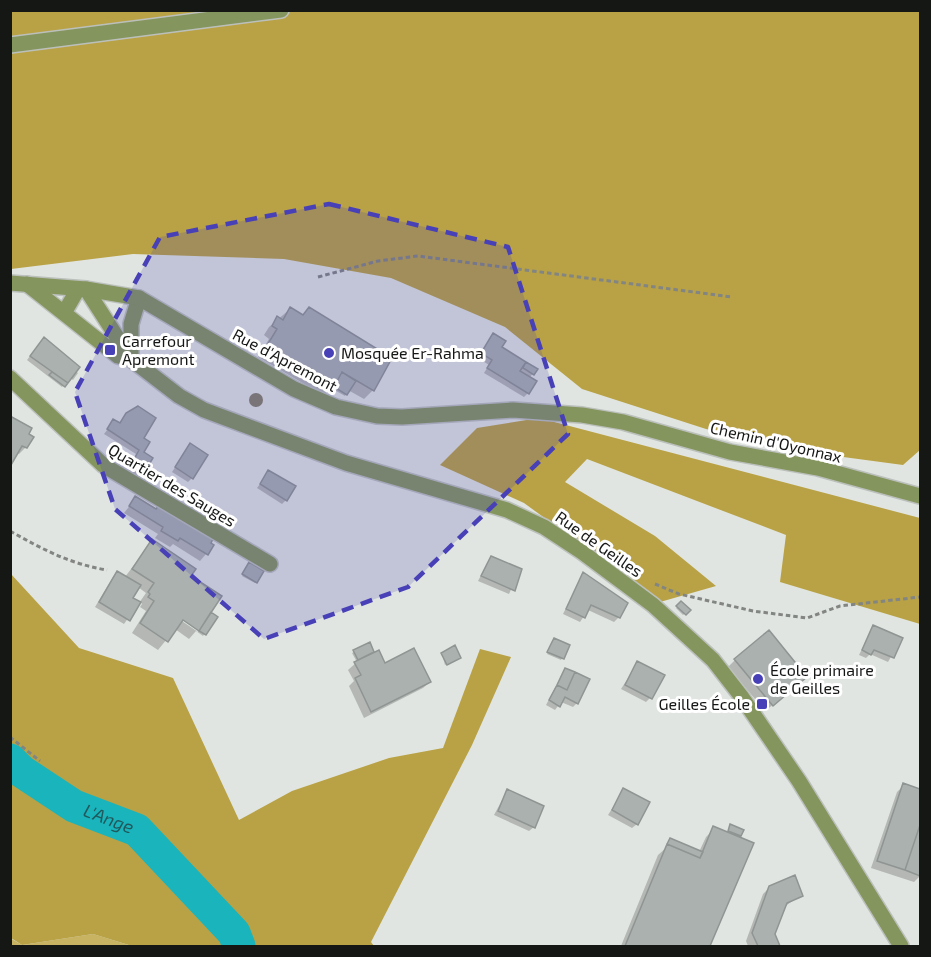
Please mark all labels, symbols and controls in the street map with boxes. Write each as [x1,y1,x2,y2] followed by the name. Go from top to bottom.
[230,324,341,395] street label: Rue d'Apremont
[122,331,195,368] place label: Carrefour Apremont
[103,343,117,357] marker: Carrefour Apremont
[341,343,484,362] place label: Mosquée Er-Rahma
[322,346,336,360] marker: Mosquée Er-Rahma
[709,417,844,466] street label: Chemin d'Oyonnax
[105,439,239,531] street label: Quartier des Sauges
[552,507,646,580] street label: Rue de Geilles
[770,660,874,697] place label: École primaire de Geilles
[751,672,765,686] marker: École primaire de Geilles
[659,694,750,713] place label: Geilles École
[755,697,769,711] marker: Geilles École
[81,799,138,838] water label: L'Ange

